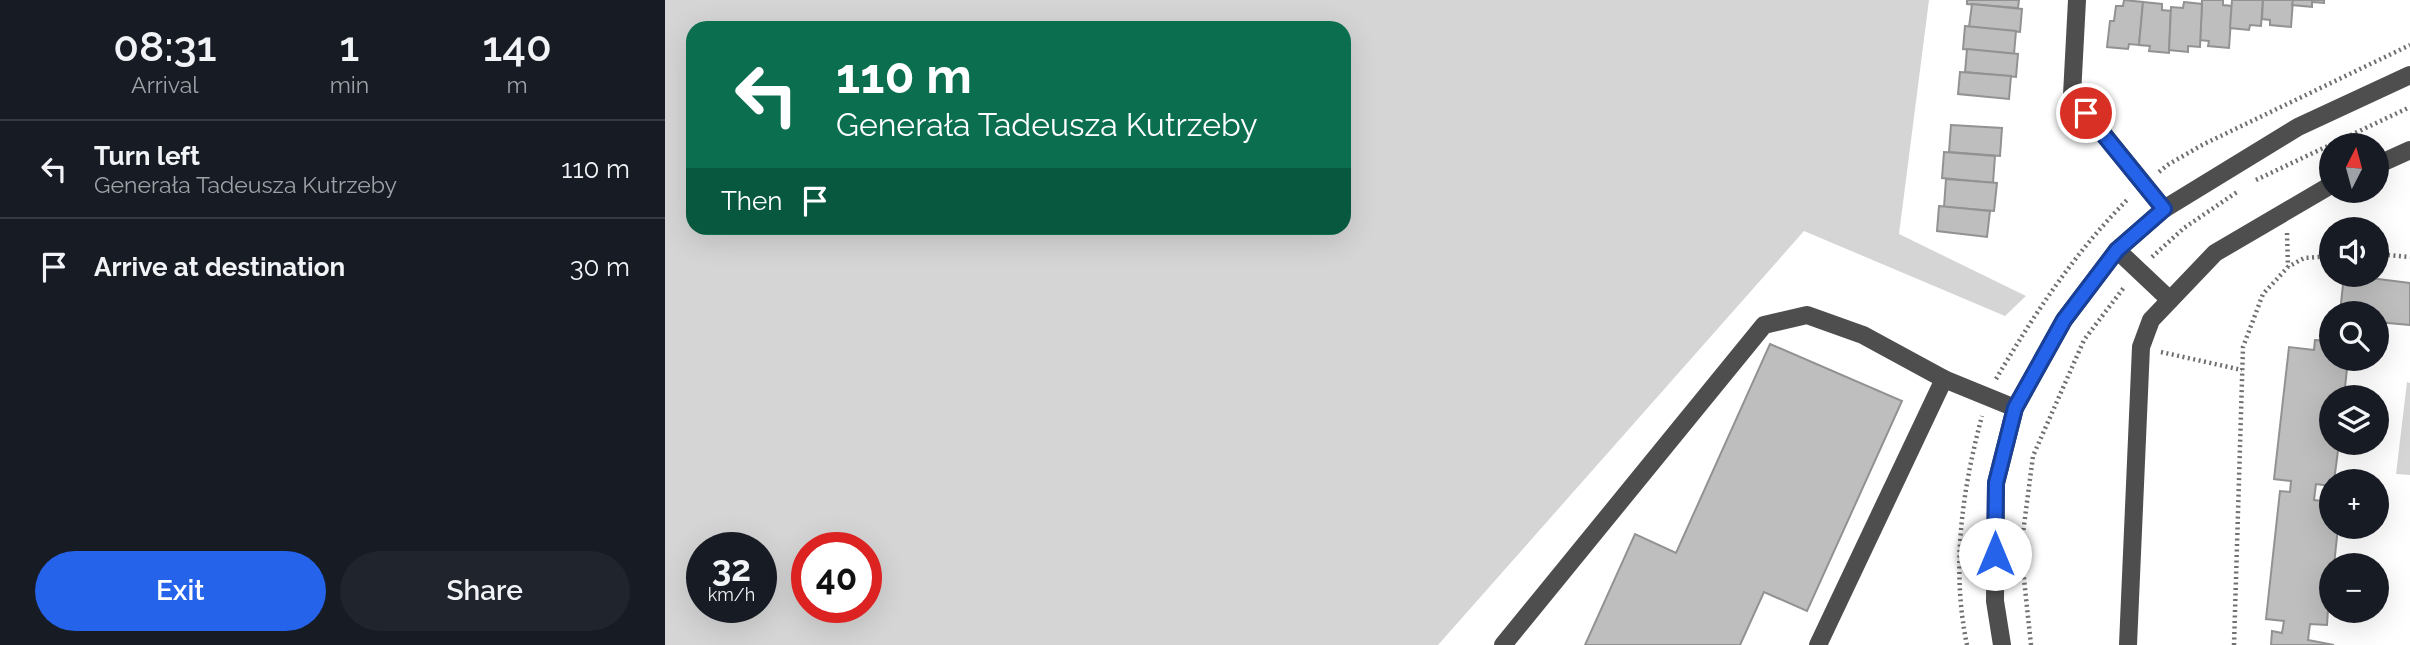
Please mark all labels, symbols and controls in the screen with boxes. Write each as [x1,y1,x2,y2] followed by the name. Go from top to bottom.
[113,22,216,71] text: 08:31
[340,22,359,71] text: 1
[482,22,552,71] text: 140
[836,47,972,104] text: 110 m
[721,49,812,140] icon: left
[131,71,199,98] text: Arrival
[330,71,369,98] text: min
[507,71,528,98] text: m
[2056,83,2116,143] pin
[2067,94,2105,132] icon: arrive
[836,106,1258,143] text: Generała Tadeusza Kutrzeby
[2319,133,2389,203] north arrow
[2319,133,2389,623] map controls
[94,141,200,171] text: Turn left
[35,150,73,188] icon: left
[561,154,630,184] text: 110 m
[94,171,397,198] text: Generała Tadeusza Kutrzeby
[796,182,834,220] icon: arrive
[721,186,782,216] text: Then
[2319,217,2389,287] button: sound
[35,248,73,286] icon: arrive
[94,252,345,282] text: Arrive at destination
[570,252,630,282] text: 30 m
[2319,301,2389,371] button: search
[2319,385,2389,455] button: layers
[2319,469,2389,539] button: +
[1958,517,2032,591] position arrow
[791,532,882,623] speed limit sign: 40
[712,548,751,589] text: 32
[35,551,326,631] button: Exit
[340,551,630,631] button: Share
[2319,553,2389,623] button: −
[708,584,755,605] text: km/h

